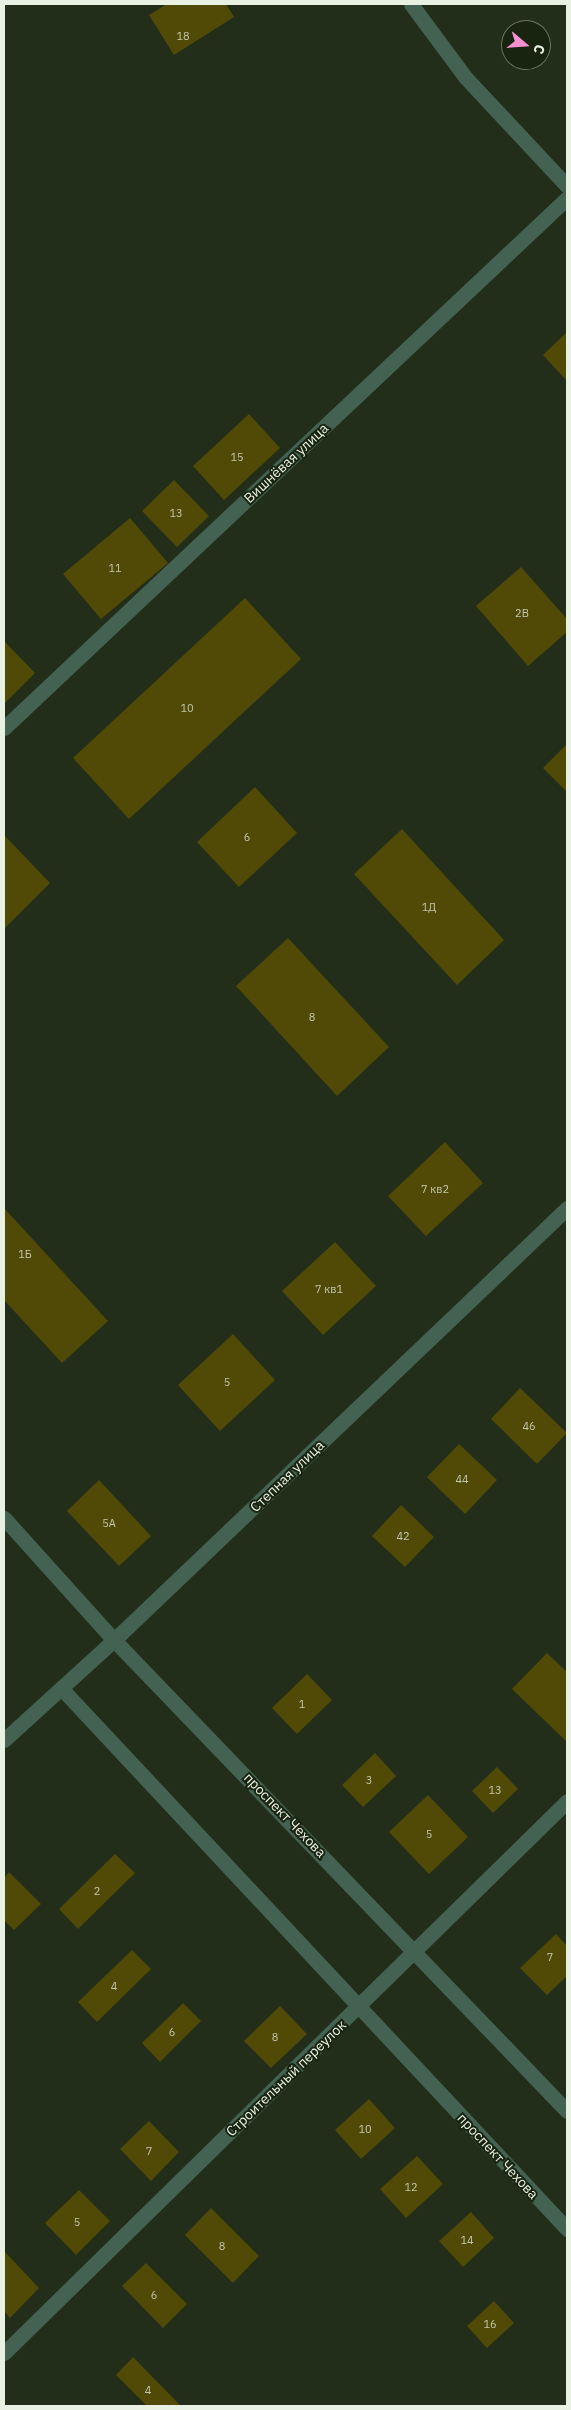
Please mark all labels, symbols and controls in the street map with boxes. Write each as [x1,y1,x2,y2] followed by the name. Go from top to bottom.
[501,20,551,70] north arrow
[176,29,190,43] house number: 18
[529,42,549,56] text: С
[240,420,332,506] street label: Вишнёвая улица
[230,450,244,464] house number: 15
[169,506,183,520] house number: 13
[108,561,122,575] house number: 11
[515,606,529,620] house number: 2В
[180,701,194,715] house number: 10
[244,830,250,844] house number: 6
[422,900,436,914] house number: 1Д
[309,1010,315,1024] house number: 8
[421,1182,449,1196] house number: 7 кв2
[18,1247,32,1261] house number: 1Б
[315,1282,343,1296] house number: 7 кв1
[224,1375,230,1389] house number: 5
[522,1419,536,1433] house number: 46
[247,1437,327,1515] street label: Степная улица
[455,1472,469,1486] house number: 44
[102,1516,116,1530] house number: 5А
[396,1529,410,1543] house number: 42
[299,1697,305,1711] house number: 1
[240,1769,330,1861] street label: проспект Чехова
[366,1773,372,1787] house number: 3
[488,1783,502,1797] house number: 13
[426,1827,432,1841] house number: 5
[94,1884,100,1898] house number: 2
[547,1950,553,1964] house number: 7
[111,1979,117,1993] house number: 4
[222,2016,350,2140] street label: Строительный переулок
[169,2025,175,2039] house number: 6
[272,2030,278,2044] house number: 8
[454,2110,542,2202] street label: проспект Чехова
[358,2122,372,2136] house number: 10
[146,2144,152,2158] house number: 7
[404,2180,418,2194] house number: 12
[74,2215,80,2229] house number: 5
[460,2233,474,2247] house number: 14
[219,2239,225,2253] house number: 8
[151,2288,157,2302] house number: 6
[483,2317,497,2331] house number: 16
[145,2383,151,2397] house number: 4

